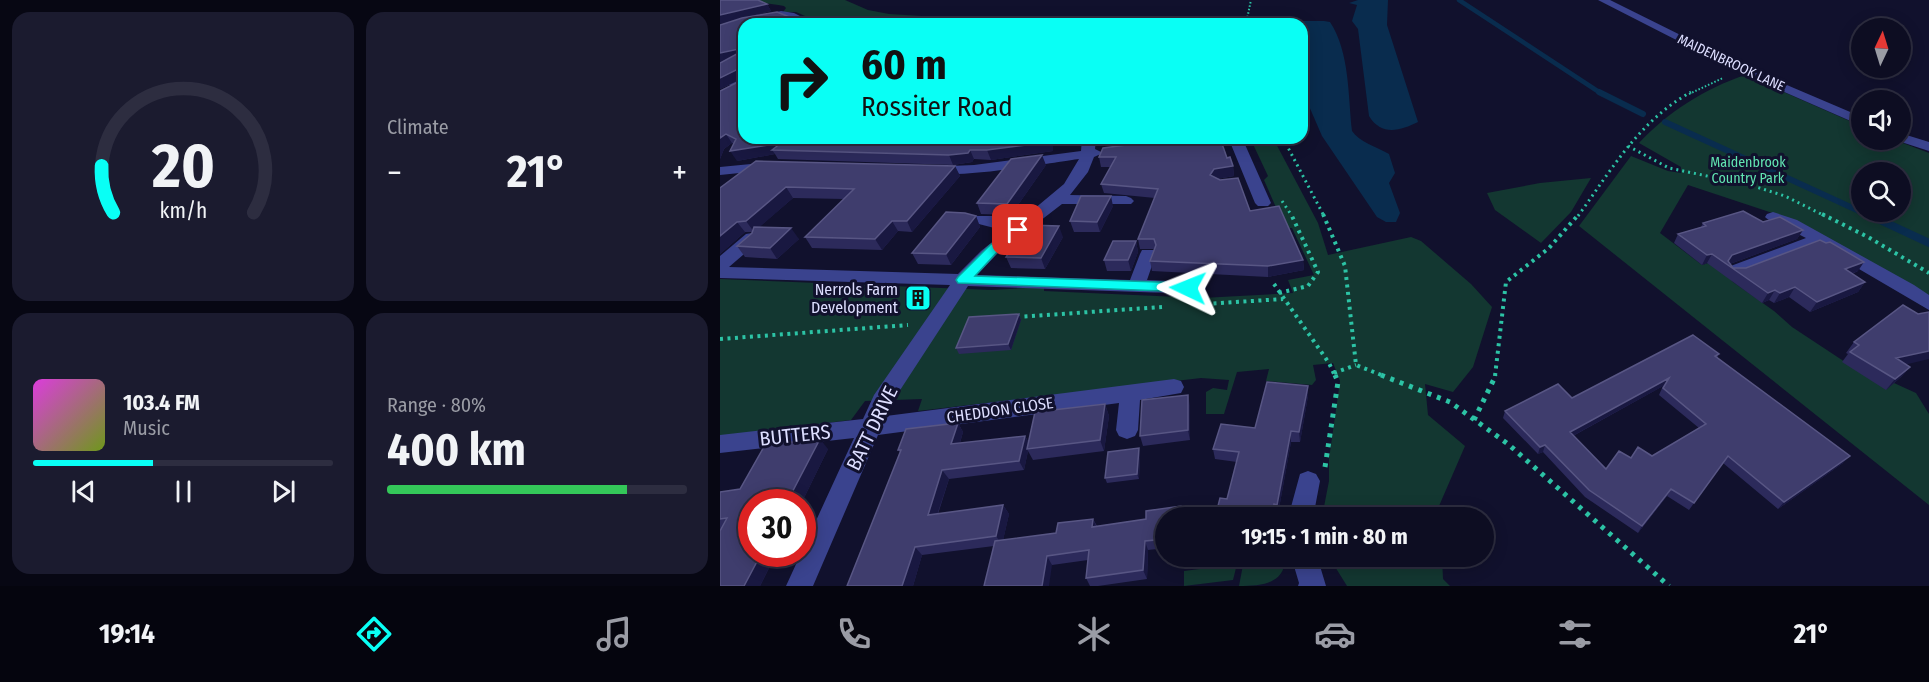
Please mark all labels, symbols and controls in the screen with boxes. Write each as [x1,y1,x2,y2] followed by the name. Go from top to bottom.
[1851,18,1911,78] north arrow
[1851,18,1911,222] map controls
[1675,31,1788,95] street label: MAIDENBROOK LANE
[861,40,947,90] text: 60 m
[762,42,840,120] icon: right
[1851,90,1911,150] button: sound
[861,91,1013,123] text: Rossiter Road
[387,115,449,139] text: Climate
[151,129,214,204] text: 20
[507,145,567,199] text: 21°
[387,153,402,193] text: −
[672,153,687,193] text: +
[1710,154,1786,187] park label: Maidenbrook Country Park
[1851,162,1911,222] button: search
[159,199,207,225] text: km/h
[992,204,1043,255] pin
[1001,213,1034,246] icon: arrive
[1156,256,1220,320] position arrow
[811,280,899,317] place label: Nerrols Farm Development
[903,283,933,313] building icon: Nerrols Farm Development
[841,382,903,474] street label: BATT DRIVE
[123,389,200,416] text: 103.4 FM
[387,393,486,417] text: Range · 80%
[945,393,1055,427] street label: CHEDDON CLOSE
[123,416,170,440] text: Music
[758,419,832,451] street label: BUTTERS
[387,423,526,477] text: 400 km
[67,475,100,508] icon: previous
[167,475,200,508] icon: pause
[267,475,300,508] icon: next
[738,489,816,567] speed limit sign: 30
[1241,523,1408,550] text: 19:15 · 1 min · 80 m
[353,613,395,655] icon: directions
[593,613,635,655] icon: music
[833,613,875,655] icon: phone
[1073,613,1115,655] icon: climate
[1314,613,1356,655] icon: car
[1554,613,1596,655] icon: filters
[99,618,155,650] text: 19:14
[1794,618,1830,650] text: 21°

